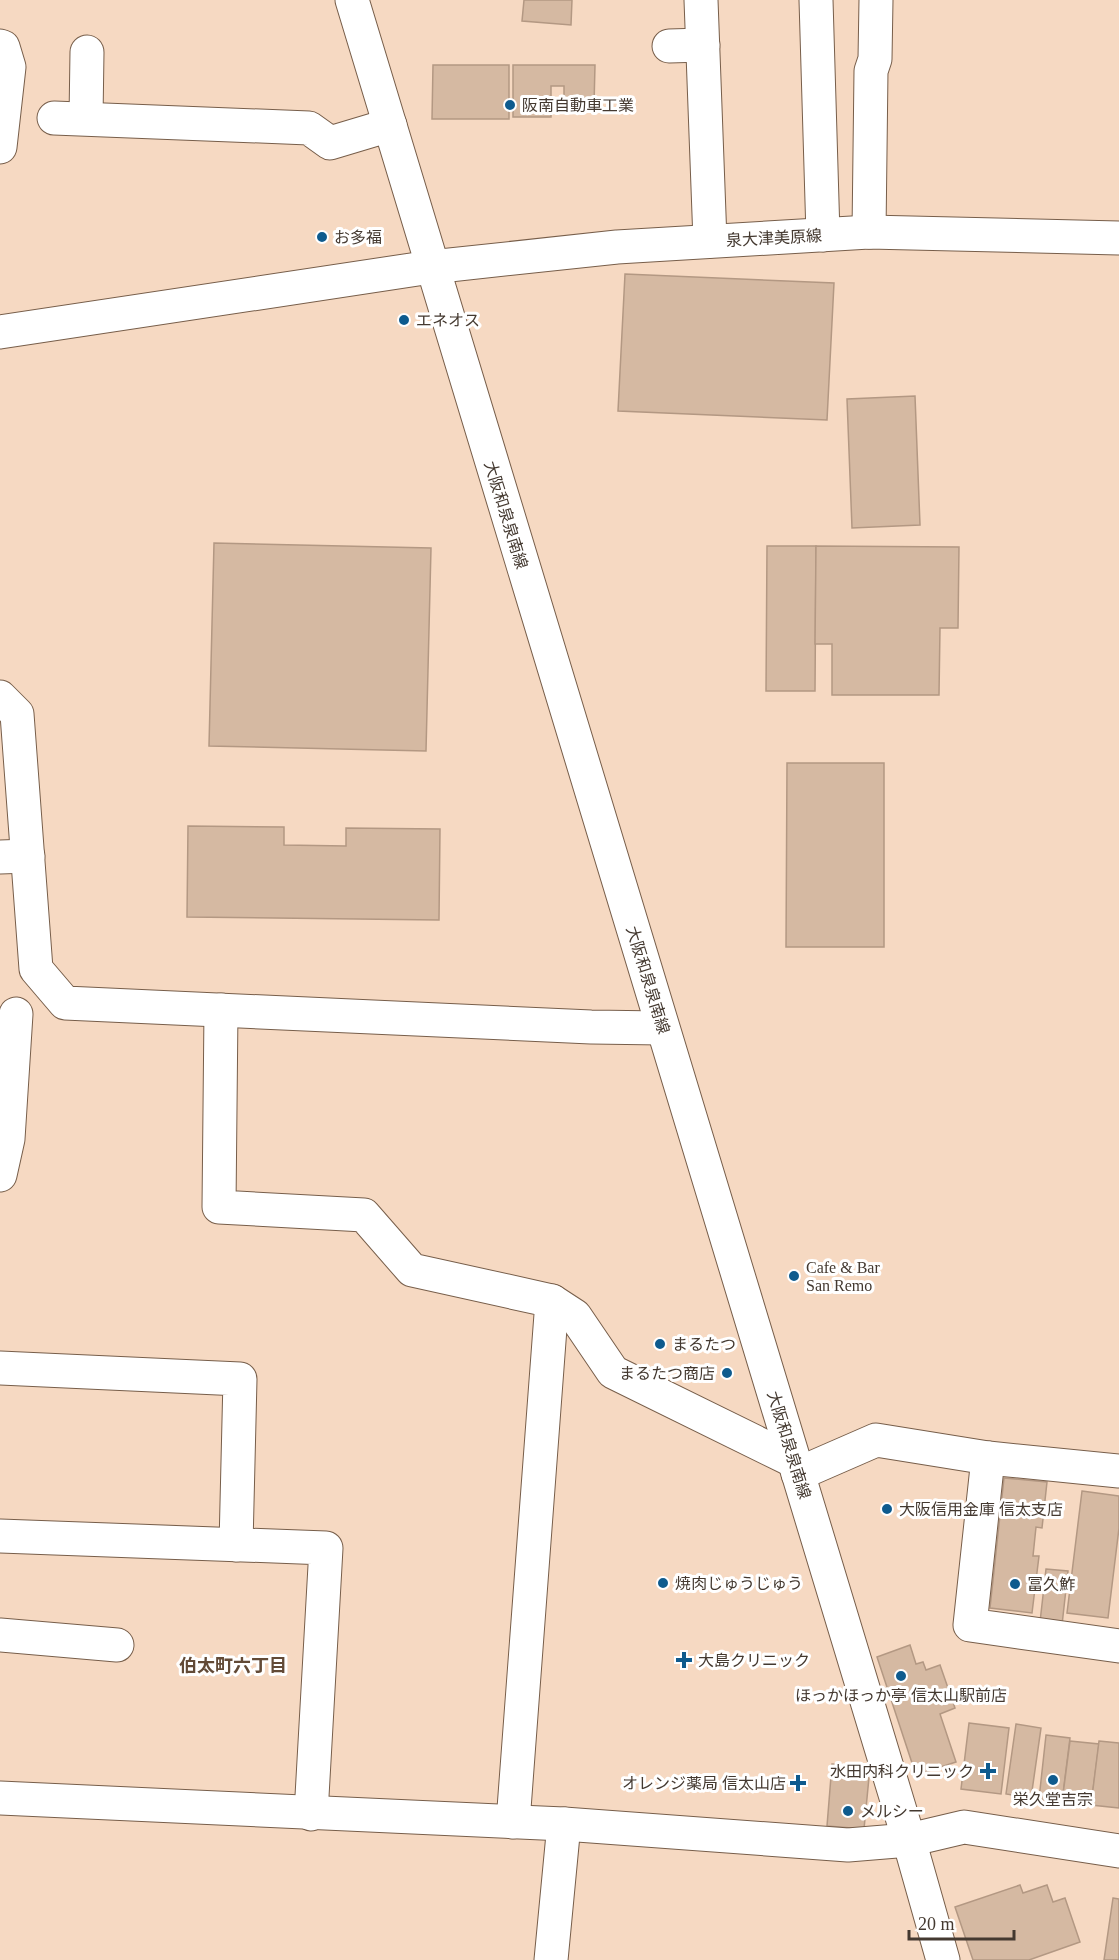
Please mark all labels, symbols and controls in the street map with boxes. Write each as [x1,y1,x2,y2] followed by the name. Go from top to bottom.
[522,97,634,114] place label: 阪南自動車工業
[503,98,517,112] marker: 阪南自動車工業
[726,227,822,249] street label: 泉大津美原線
[334,229,382,246] place label: お多福
[315,230,329,244] marker: お多福
[416,312,480,329] place label: エネオス
[397,313,411,327] marker: エネオス
[481,459,531,571] street label: 大阪和泉泉南線
[623,924,673,1036] street label: 大阪和泉泉南線
[806,1259,880,1294] place label: Cafe & Bar San Remo
[787,1269,801,1283] marker: Cafe & Bar San Remo
[672,1336,736,1353] place label: まるたつ
[653,1337,667,1351] marker: まるたつ
[619,1365,715,1382] place label: まるたつ商店
[720,1366,734,1380] marker: まるたつ商店
[764,1389,814,1501] street label: 大阪和泉泉南線
[899,1501,1063,1518] place label: 大阪信用金庫 信太支店
[880,1502,894,1516] marker: 大阪信用金庫 信太支店
[675,1575,803,1592] place label: 焼肉じゅうじゅう
[656,1576,670,1590] marker: 焼肉じゅうじゅう
[1027,1576,1075,1593] place label: 冨久鮓
[1008,1577,1022,1591] marker: 冨久鮓
[675,1651,693,1669] marker: 大島クリニック
[698,1652,810,1669] place label: 大島クリニック
[179,1656,287,1676] district label: 伯太町六丁目
[894,1669,908,1683] marker: ほっかほっか亭 信太山駅前店
[795,1687,1007,1704] place label: ほっかほっか亭 信太山駅前店
[979,1762,997,1780] marker: 水田内科クリニック
[830,1763,974,1780] place label: 水田内科クリニック
[1046,1773,1060,1787] marker: 栄久堂吉宗
[622,1775,786,1792] place label: オレンジ薬局 信太山店
[791,1776,805,1790] marker: オレンジ薬局 信太山店
[1013,1791,1093,1808] place label: 栄久堂吉宗
[860,1803,924,1820] place label: メルシー
[841,1804,855,1818] marker: メルシー
[909,1903,1014,1941] scale bar
[918,1914,955,1934] text: 20 m

